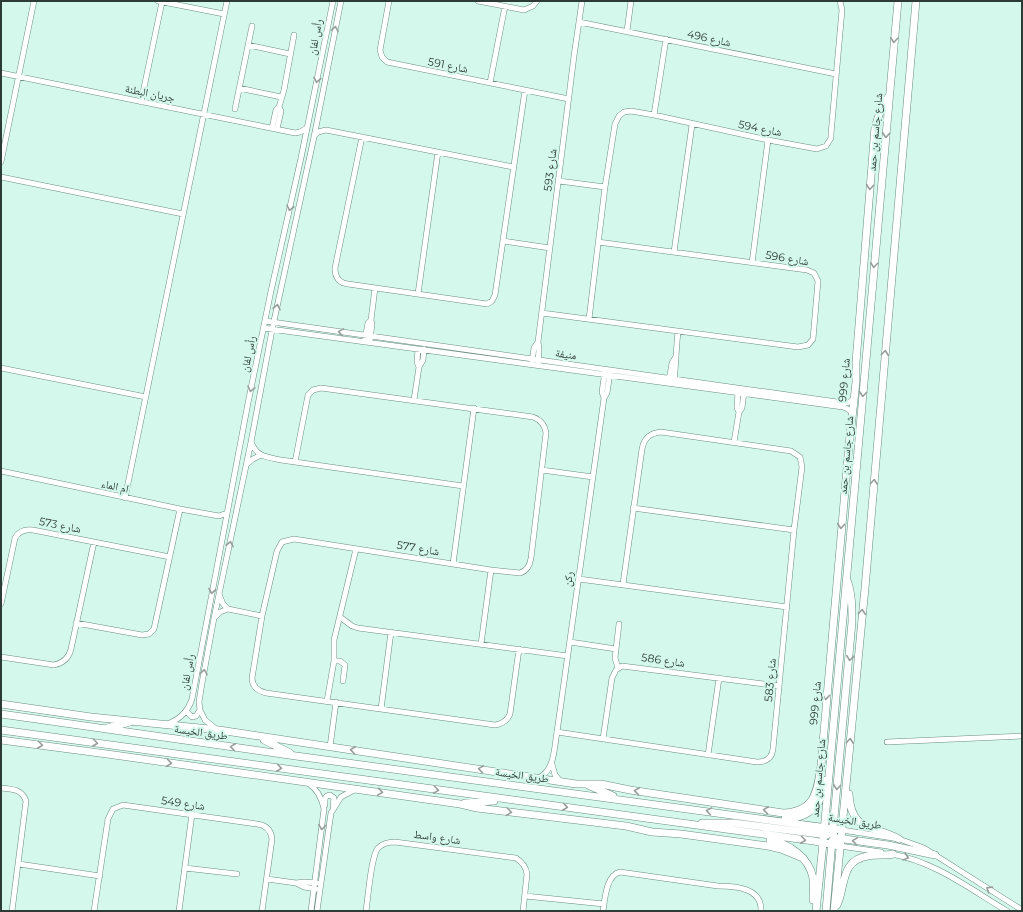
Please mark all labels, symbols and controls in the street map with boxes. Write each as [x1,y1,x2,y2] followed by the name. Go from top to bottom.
[305,18,325,56] street label: رأس لفان
[330,26,339,32] one-way arrow
[686,27,732,49] street label: شارع 496
[890,37,899,43] one-way arrow
[427,54,469,76] street label: شارع 591
[313,77,321,84] one-way arrow
[124,81,176,105] street label: جريان البطنة
[865,92,886,172] street label: شارع جاسم بن حمد
[737,117,783,139] street label: شارع 594
[881,132,890,138] one-way arrow
[540,148,560,192] street label: شارع 593
[866,184,875,190] one-way arrow
[286,204,294,211] one-way arrow
[764,248,810,268] street label: شارع 596
[870,262,879,268] one-way arrow
[272,304,280,310] one-way arrow
[338,328,344,337] one-way arrow
[237,335,259,373] street label: رأس لفان
[554,346,578,362] street label: منيفة
[880,350,889,356] one-way arrow
[835,358,853,402] street label: شارع 999
[247,386,255,393] one-way arrow
[858,391,867,397] one-way arrow
[836,415,857,495] street label: شارع جاسم بن حمد
[100,476,130,496] street label: ام الماء
[869,479,878,485] one-way arrow
[38,514,82,536] street label: شارع 573
[837,523,846,529] one-way arrow
[396,538,440,558] street label: شارع 577
[225,541,233,547] one-way arrow
[560,570,576,588] street label: ركن
[208,588,217,594] one-way arrow
[858,609,867,615] one-way arrow
[640,650,686,670] street label: شارع 586
[177,653,197,691] street label: رأس لفان
[845,655,854,661] one-way arrow
[761,658,779,702] street label: شارع 583
[199,669,208,675] one-way arrow
[806,681,824,725] street label: شارع 999
[822,694,831,700] one-way arrow
[173,721,229,743] street label: طريق الخيسة
[92,738,98,747] one-way arrow
[808,738,829,818] street label: شارع جاسم بن حمد
[846,738,855,744] one-way arrow
[37,740,43,749] one-way arrow
[230,743,236,752] one-way arrow
[350,746,356,755] one-way arrow
[165,758,172,767] one-way arrow
[276,763,282,772] one-way arrow
[494,764,550,786] street label: طريق الخيسة
[478,765,484,774] one-way arrow
[833,784,842,790] one-way arrow
[433,785,439,794] one-way arrow
[377,787,384,796] one-way arrow
[634,787,640,796] one-way arrow
[160,793,206,813] street label: شارع 549
[562,802,568,811] one-way arrow
[763,806,769,815] one-way arrow
[506,807,512,816] one-way arrow
[706,807,712,816] one-way arrow
[827,810,883,832] street label: طريق الخيسة
[318,824,327,830] one-way arrow
[413,827,461,847] street label: شارع واسط
[800,835,806,844] one-way arrow
[852,837,858,846] one-way arrow
[903,853,910,861] one-way arrow
[986,886,993,894] one-way arrow

